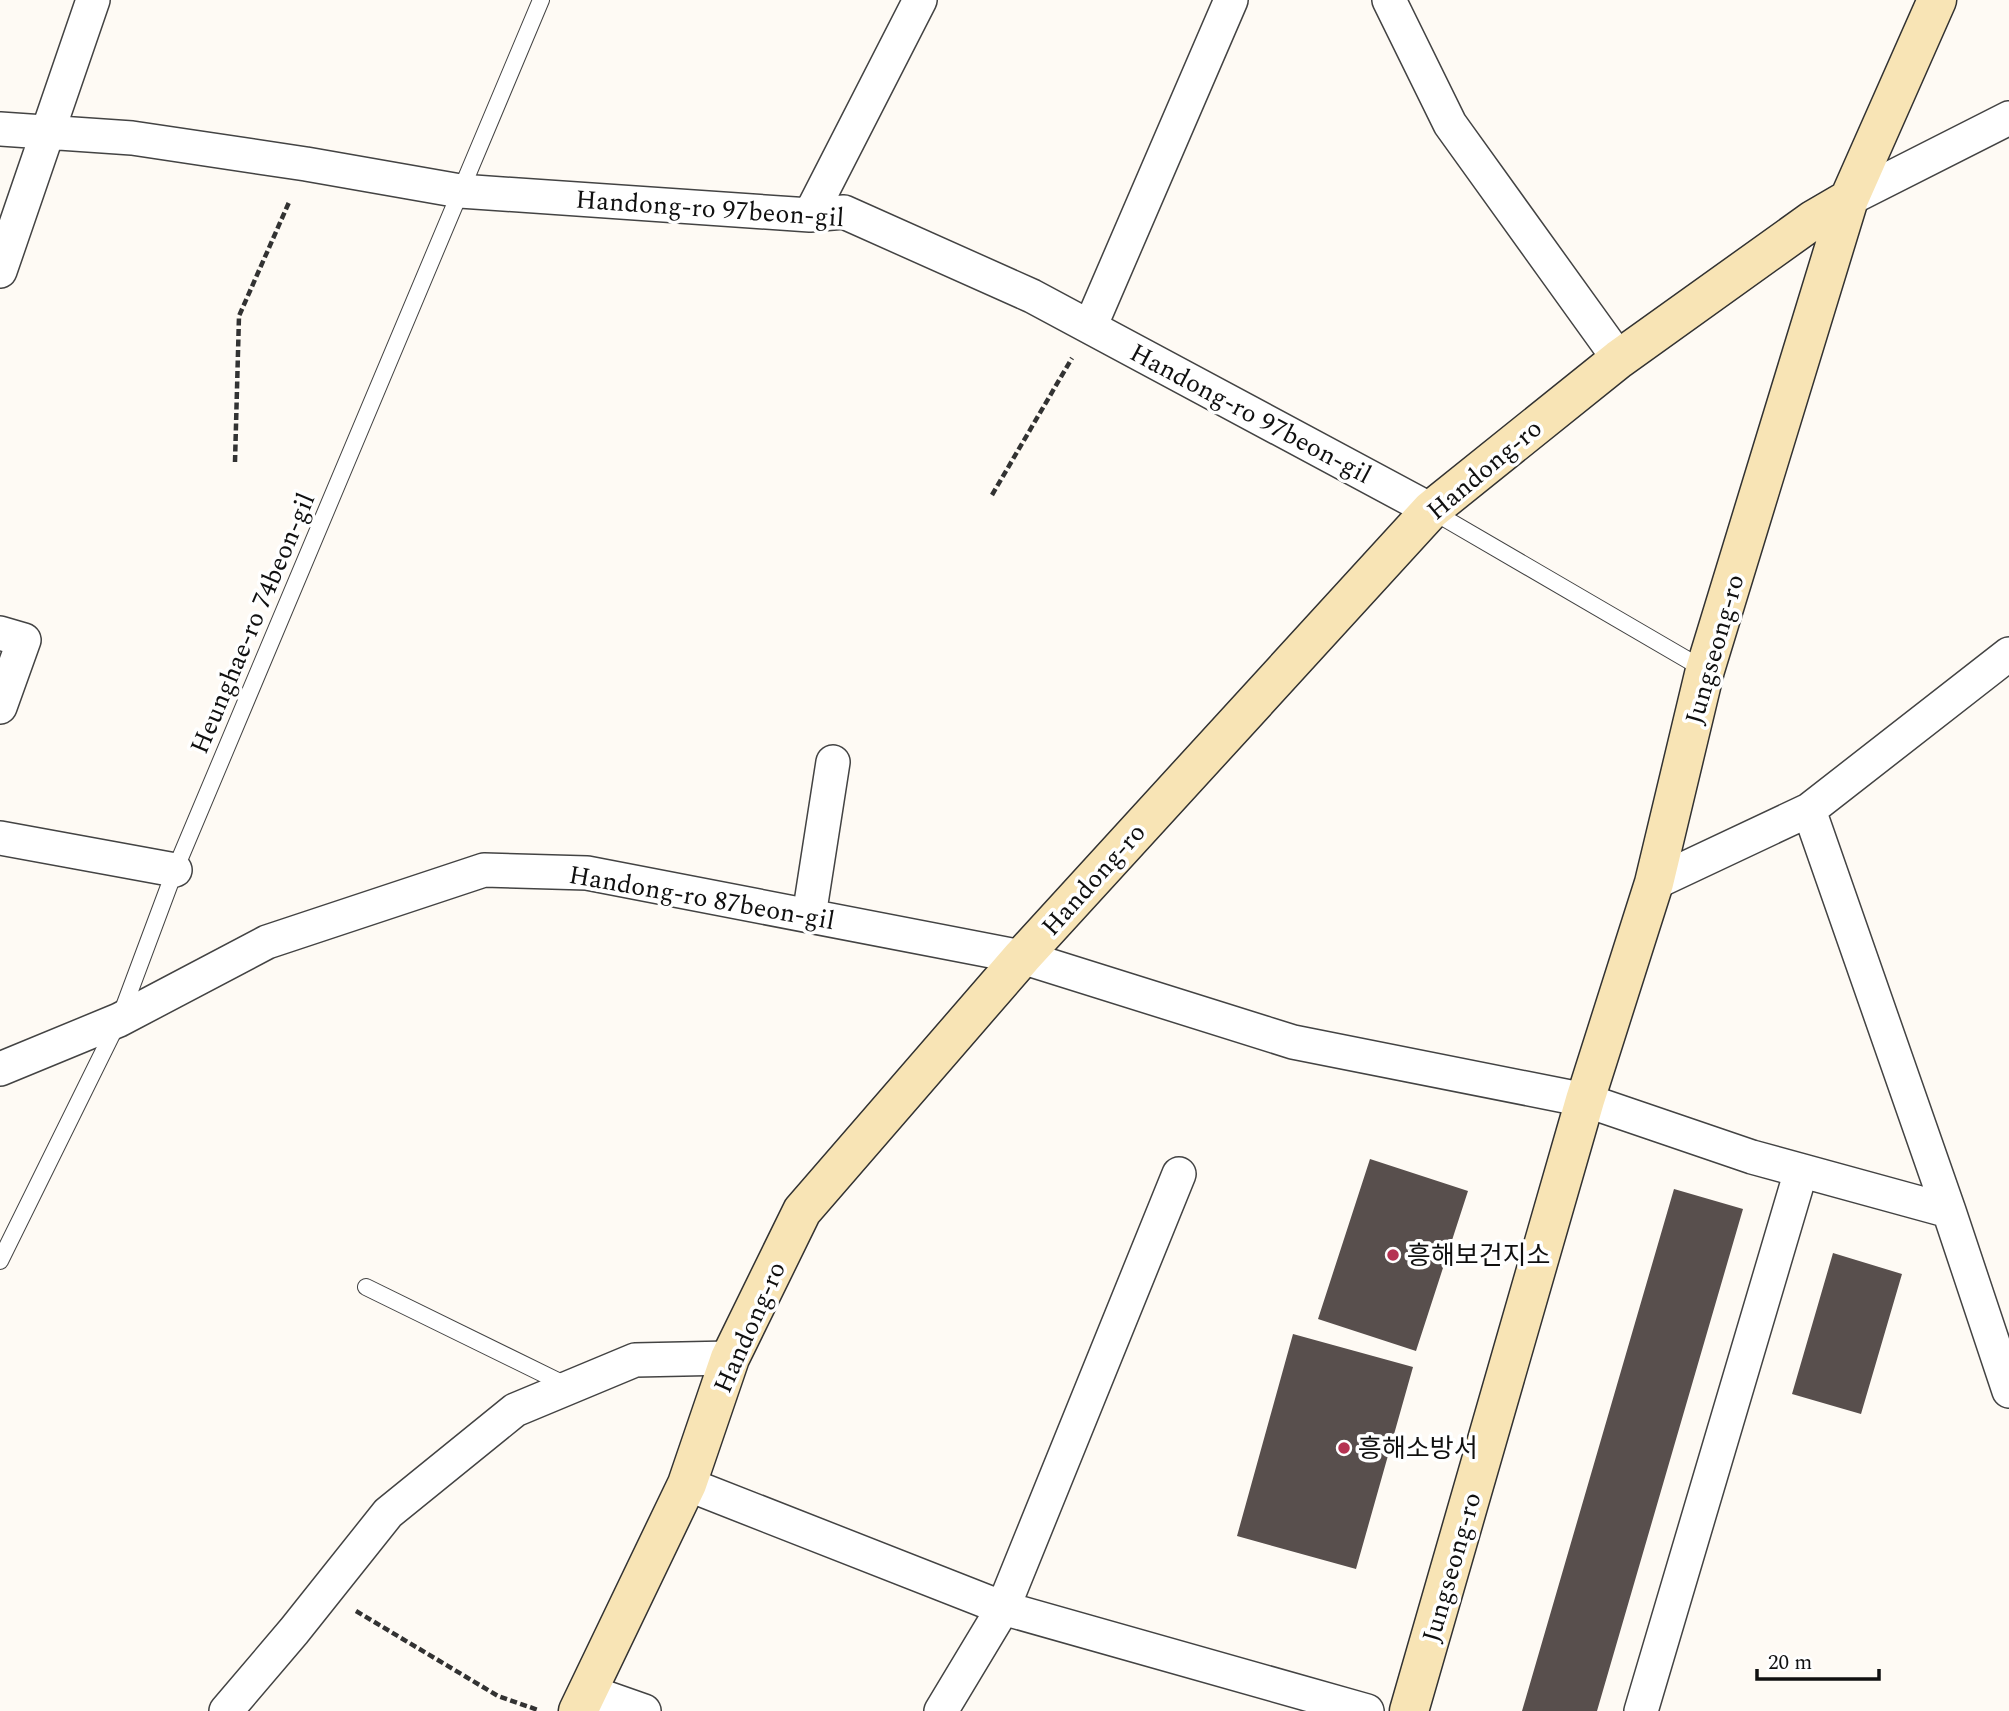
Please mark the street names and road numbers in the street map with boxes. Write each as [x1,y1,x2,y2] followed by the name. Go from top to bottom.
[574,180,846,238] street label: Handong-ro 97beon-gil
[1122,333,1379,495] street label: Handong-ro 97beon-gil
[1418,409,1551,530] street label: Handong-ro
[180,486,326,760] street label: Heunghae-ro 74beon-gil
[1674,570,1755,729] street label: Jungseong-ro
[1032,814,1156,945] street label: Handong-ro
[566,855,838,941] street label: Handong-ro 87beon-gil
[703,1255,797,1400] street label: Handong-ro
[1411,1488,1492,1647] street label: Jungseong-ro

